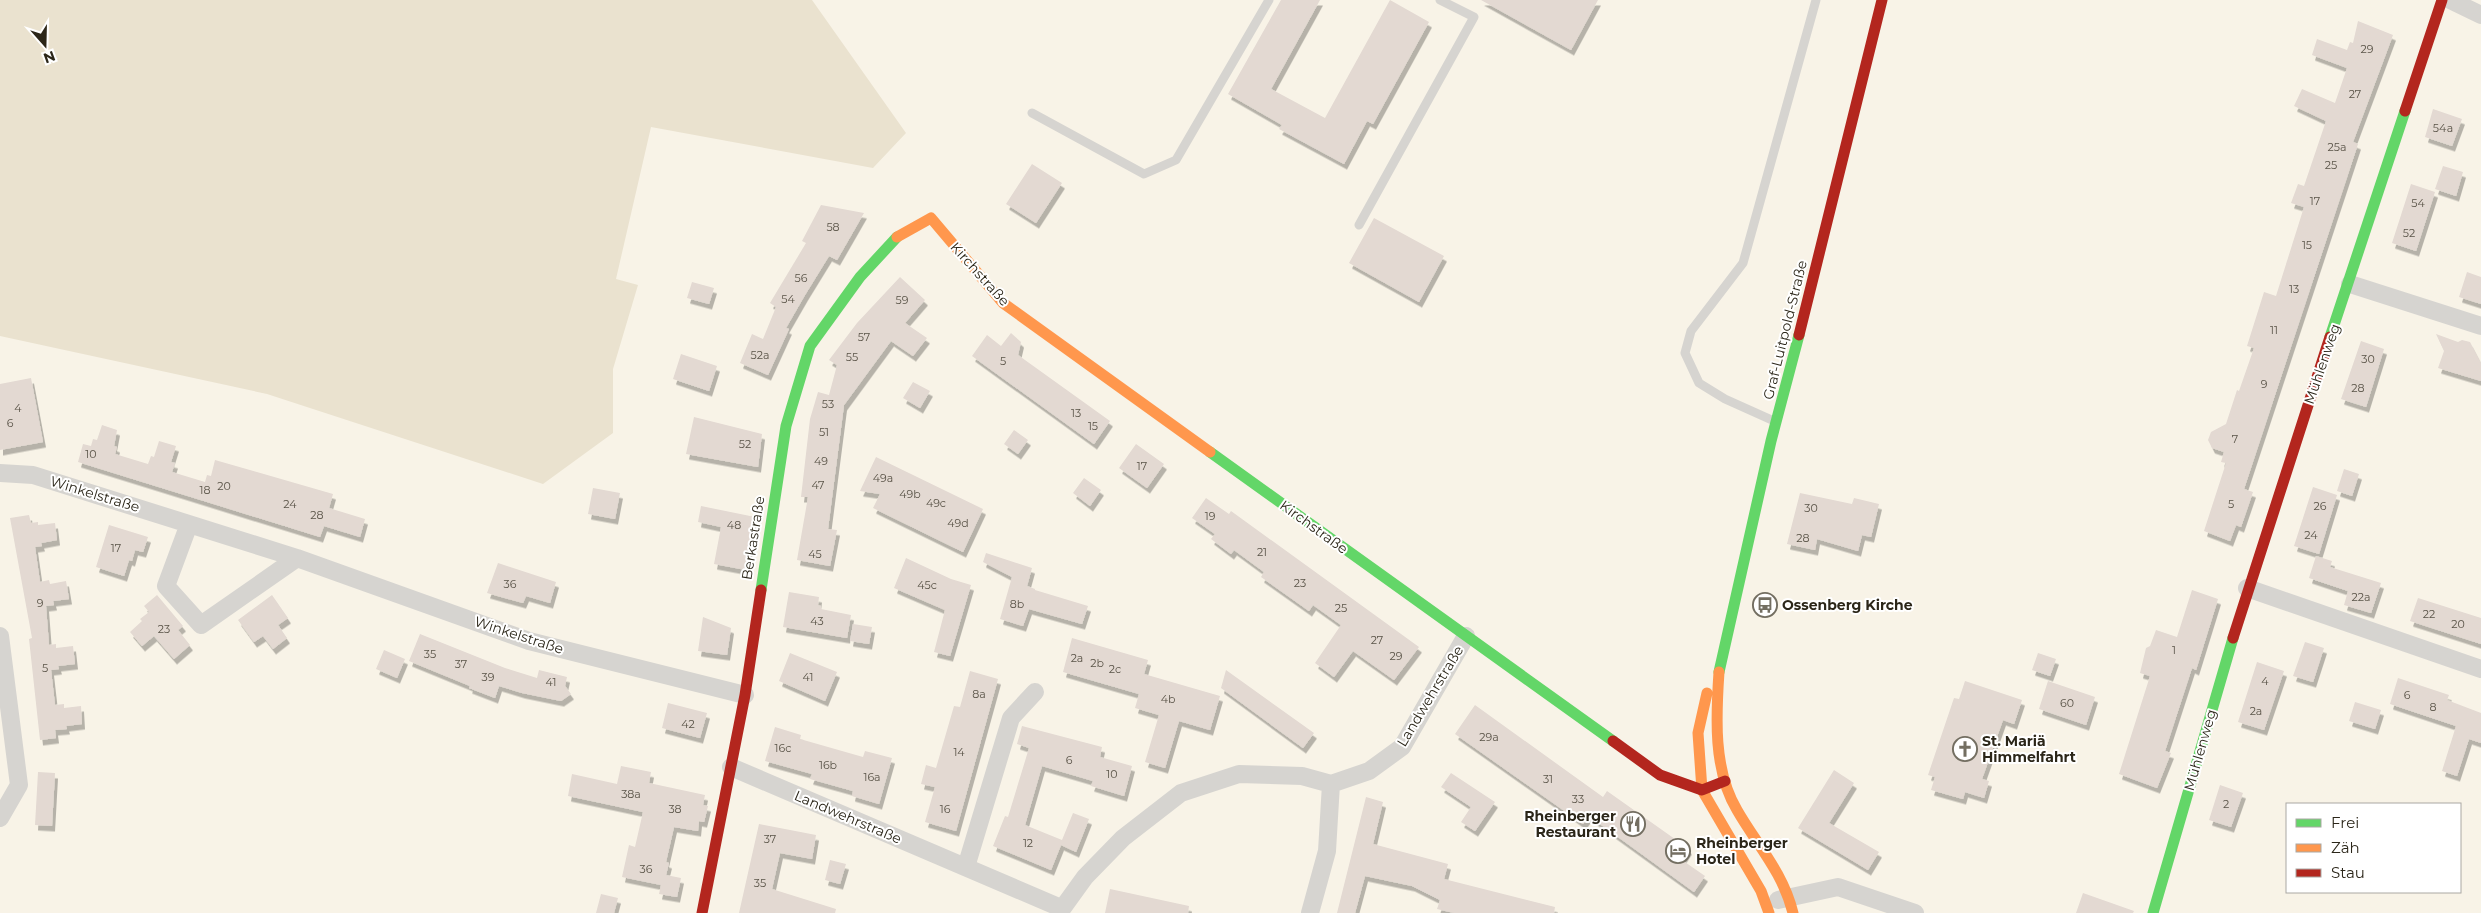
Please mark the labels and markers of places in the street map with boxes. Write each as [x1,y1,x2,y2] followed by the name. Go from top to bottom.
[1752,592,1778,618] bus stop icon: Ossenberg Kirche
[1782,596,1913,614] place label: Ossenberg Kirche
[1982,732,2076,766] place label: St. Mariä Himmelfahrt
[1952,736,1978,762] church icon: St. Mariä Himmelfahrt
[1524,807,1616,841] place label: Rheinberger Restaurant
[1620,811,1646,837] restaurant icon: Rheinberger Restaurant
[1696,834,1788,868] place label: Rheinberger Hotel
[1665,838,1691,864] hotel icon: Rheinberger Hotel

